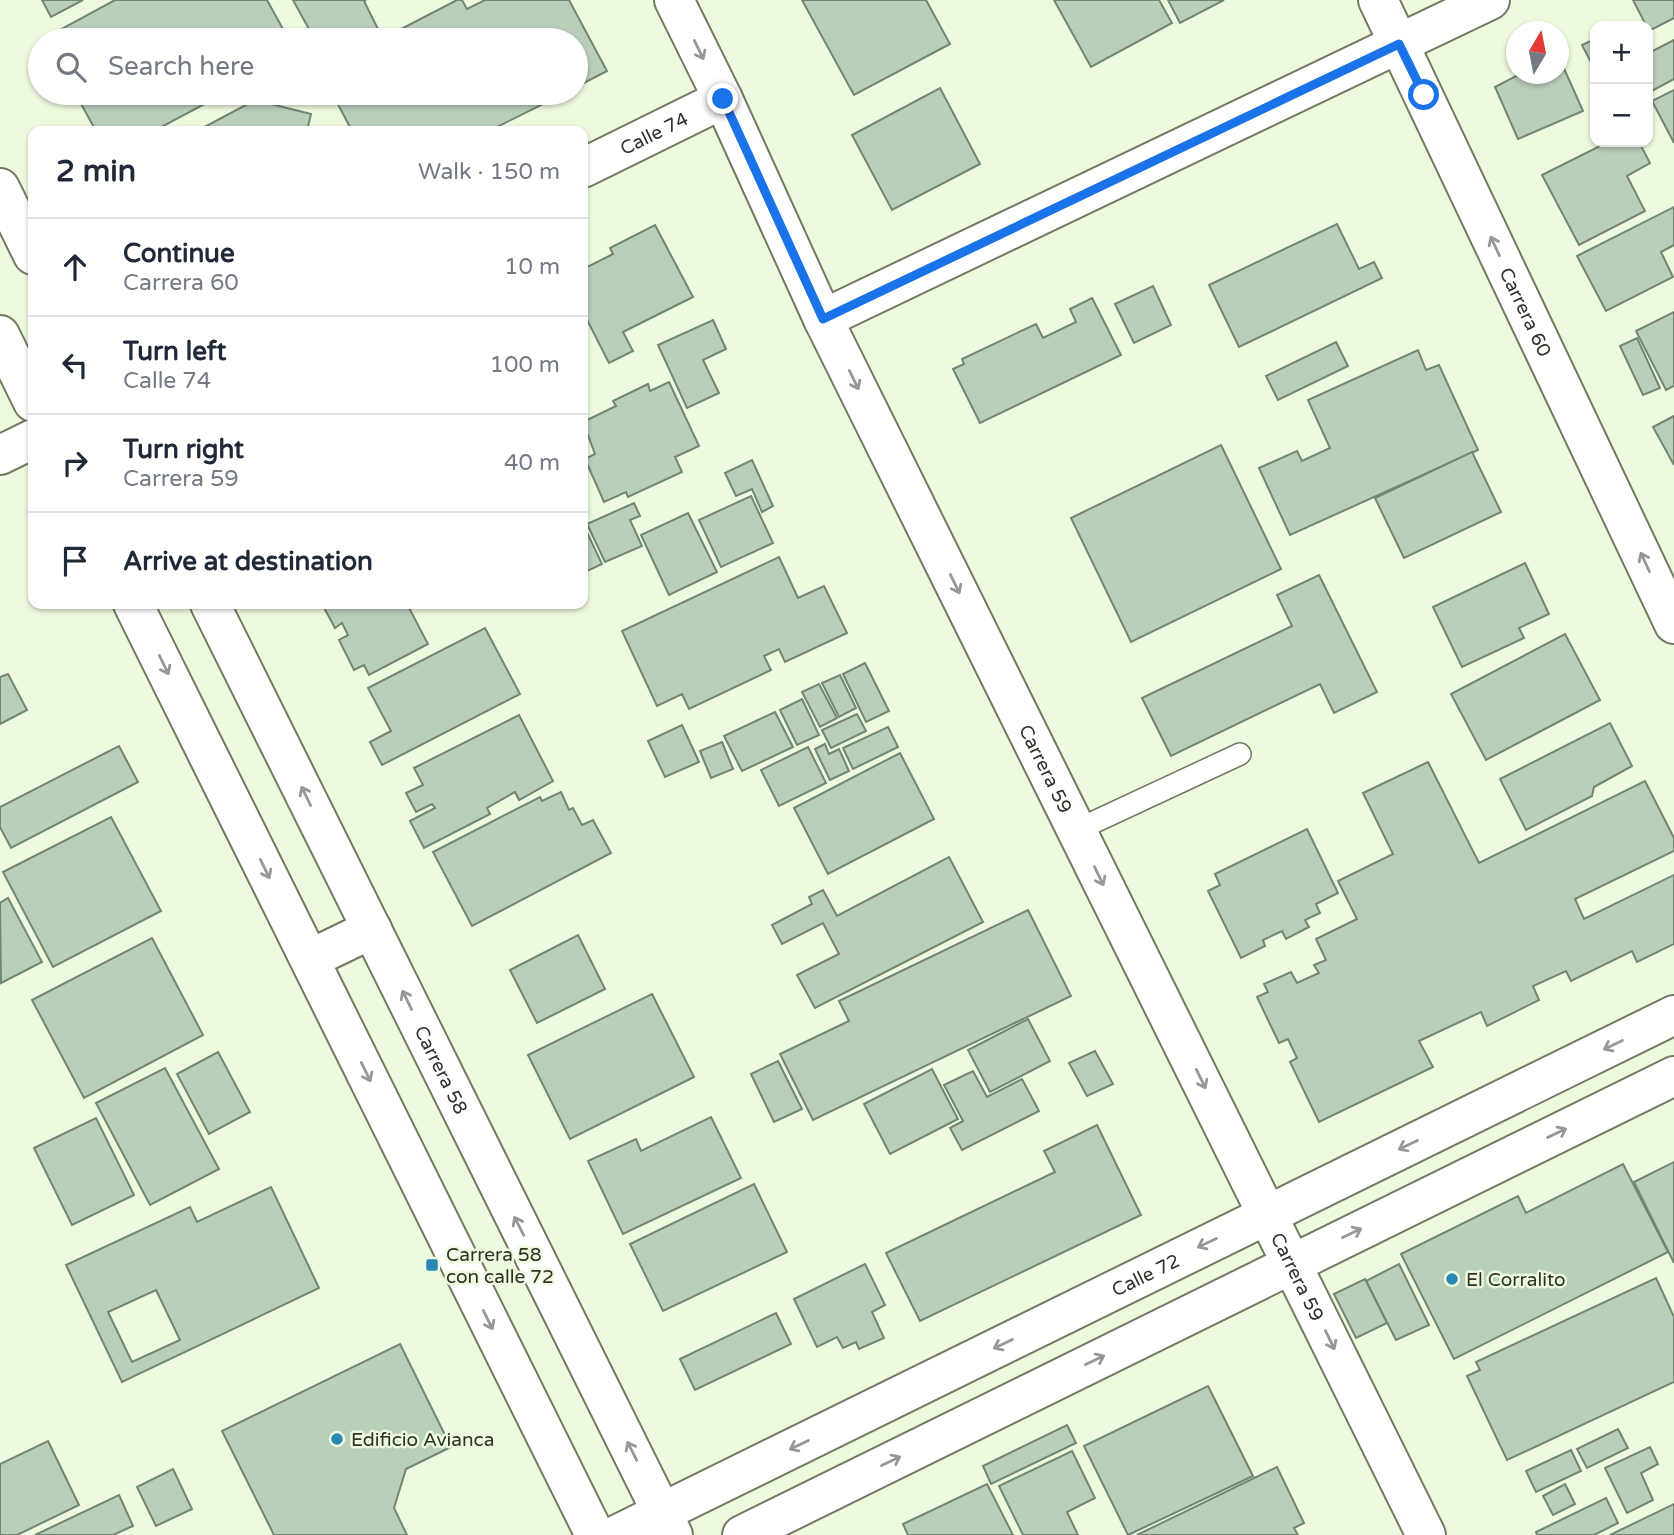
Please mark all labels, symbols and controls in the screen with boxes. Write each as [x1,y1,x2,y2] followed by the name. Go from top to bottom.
[1506,21,1569,84] north arrow
[1590,21,1653,147] map controls
[1590,21,1653,84] button: +
[28,28,588,105] search box
[692,39,706,60] one-way arrow
[52,48,90,86] icon: search
[108,51,254,82] text: Search here
[1408,79,1439,110] route start
[707,83,738,114] route end
[1590,84,1653,147] button: −
[617,108,692,160] street label: Calle 74
[56,153,136,190] text: 2 min
[418,158,560,186] text: Walk · 150 m
[1488,236,1501,257] one-way arrow
[123,238,235,269] text: Continue
[56,248,94,286] icon: ahead
[504,253,560,281] text: 10 m
[1495,264,1555,360] street label: Carrera 60
[123,269,239,297] text: Carrera 60
[123,336,226,367] text: Turn left
[56,346,94,384] icon: left
[490,351,560,379] text: 100 m
[123,367,211,395] text: Calle 74
[847,369,861,390] one-way arrow
[123,434,244,465] text: Turn right
[56,444,94,482] icon: right
[504,449,560,477] text: 40 m
[123,465,239,493] text: Carrera 59
[56,542,94,580] icon: arrive
[123,546,373,577] text: Arrive at destination
[1638,552,1651,573] one-way arrow
[949,573,962,594] one-way arrow
[157,654,171,675] one-way arrow
[1014,721,1076,817] street label: Carrera 59
[298,786,312,807] one-way arrow
[258,858,272,879] one-way arrow
[1093,865,1107,886] one-way arrow
[399,990,413,1011] one-way arrow
[409,1022,472,1118] street label: Carrera 58
[1603,1039,1624,1053] one-way arrow
[359,1062,373,1082] one-way arrow
[1194,1068,1208,1089] one-way arrow
[1546,1126,1567,1140] one-way arrow
[1398,1138,1419,1152] one-way arrow
[511,1216,525,1237] one-way arrow
[1341,1226,1362,1240] one-way arrow
[1266,1229,1328,1325] street label: Carrera 59
[1197,1237,1218,1251] one-way arrow
[446,1244,554,1288] place label: Carrera 58 con calle 72
[1108,1250,1184,1302] street label: Calle 72
[424,1257,440,1273] marker: Carrera 58 con calle 72
[1466,1269,1566,1291] place label: El Corralito
[1444,1271,1460,1287] marker: El Corralito
[482,1309,496,1330] one-way arrow
[1323,1330,1337,1350] one-way arrow
[993,1338,1014,1352] one-way arrow
[1084,1353,1105,1367] one-way arrow
[351,1429,494,1451] place label: Edificio Avianca
[329,1431,345,1447] marker: Edificio Avianca
[789,1439,810,1452] one-way arrow
[624,1441,638,1462] one-way arrow
[880,1454,901,1468] one-way arrow

